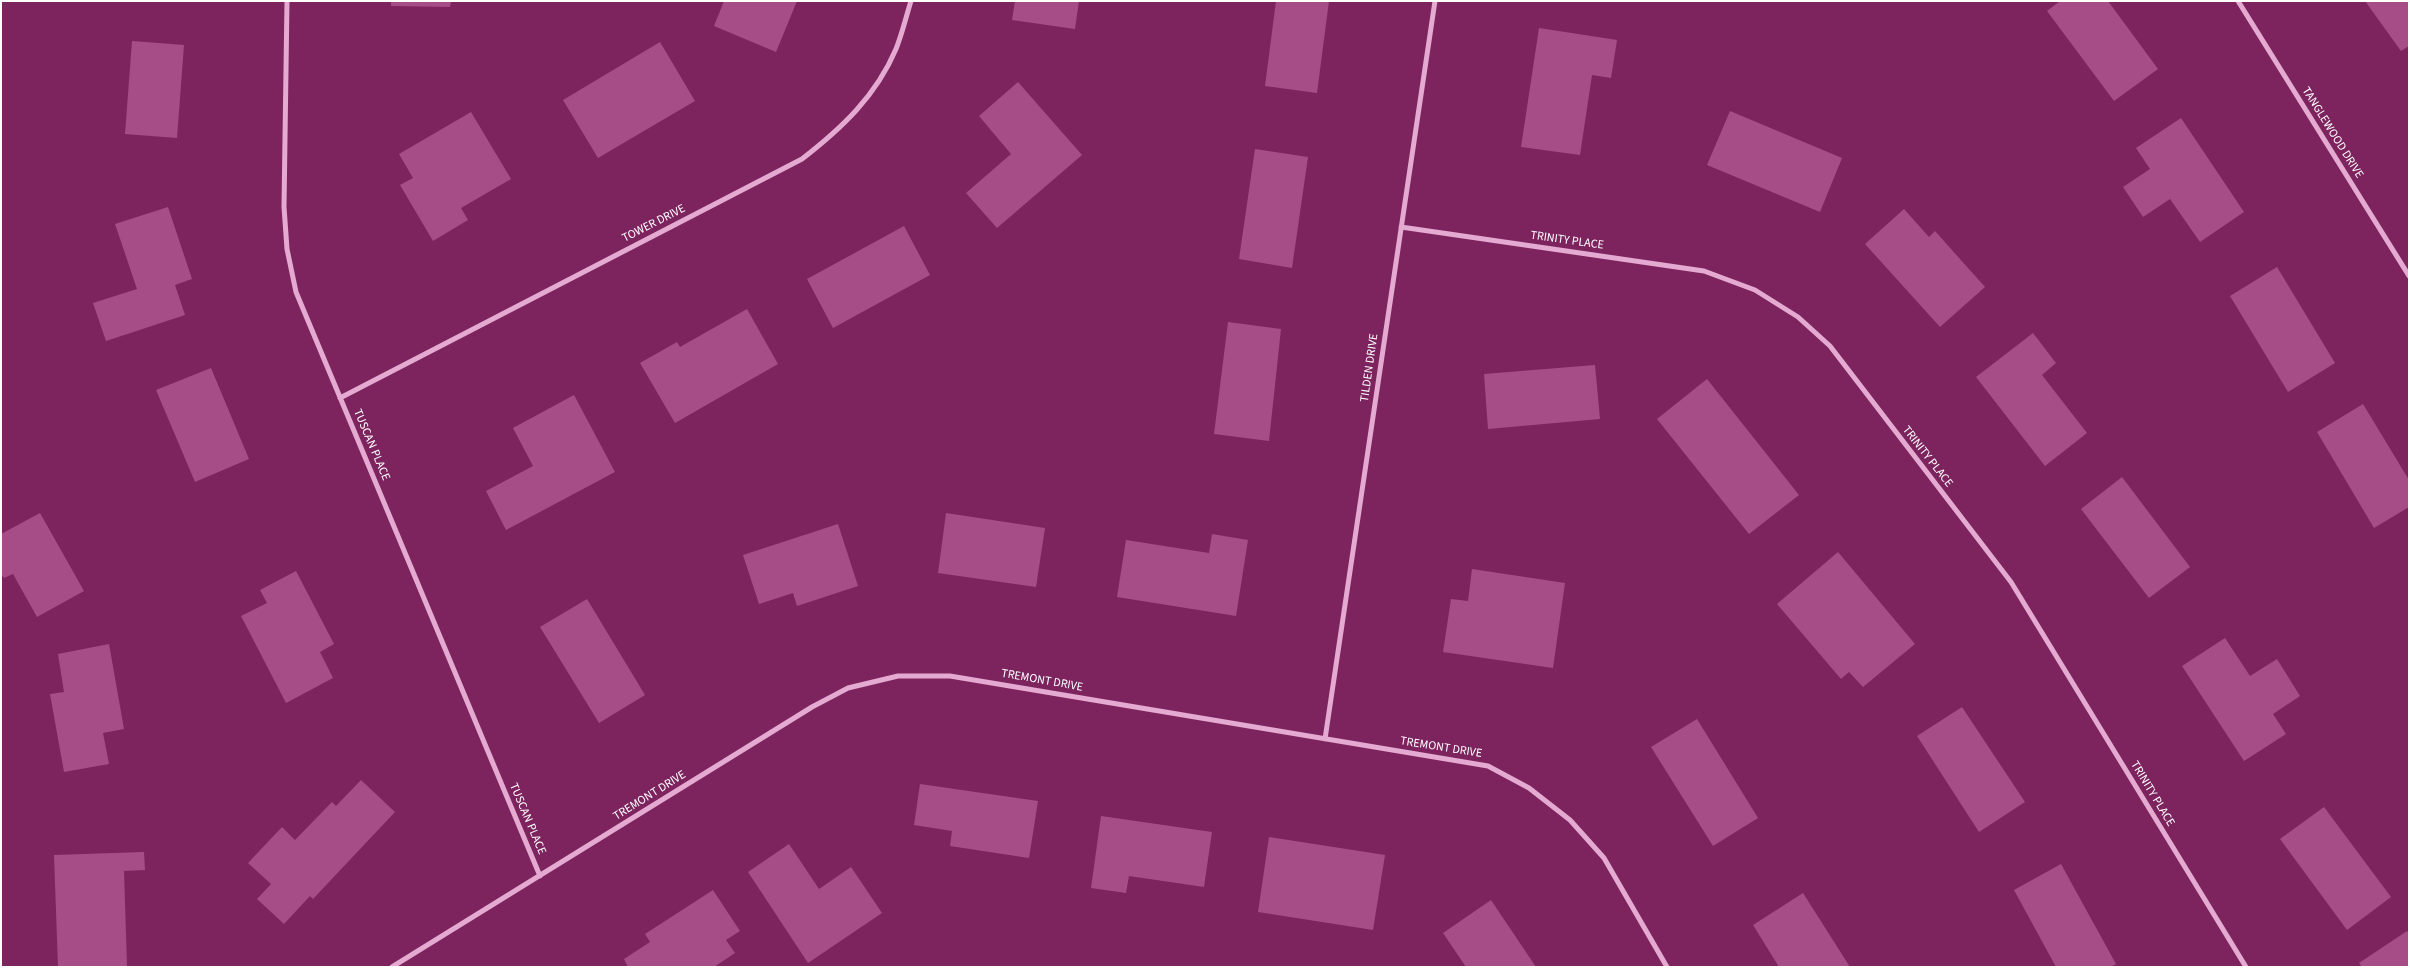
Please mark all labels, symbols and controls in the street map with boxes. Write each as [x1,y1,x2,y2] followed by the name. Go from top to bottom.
[2298,85,2366,181] street label: TANGLEWOOD DRIVE
[620,202,688,246] street label: TOWER DRIVE
[1529,229,1605,253] street label: TRINITY PLACE
[1358,333,1382,403] street label: TILDEN DRIVE
[349,407,393,483] street label: TUSCAN PLACE
[1899,423,1955,491] street label: TRINITY PLACE
[1000,667,1084,695] street label: TREMONT DRIVE
[1399,734,1483,762] street label: TREMONT DRIVE
[2127,759,2177,829] street label: TRINITY PLACE
[611,768,689,824] street label: TREMONT DRIVE
[505,781,549,857] street label: TUSCAN PLACE

